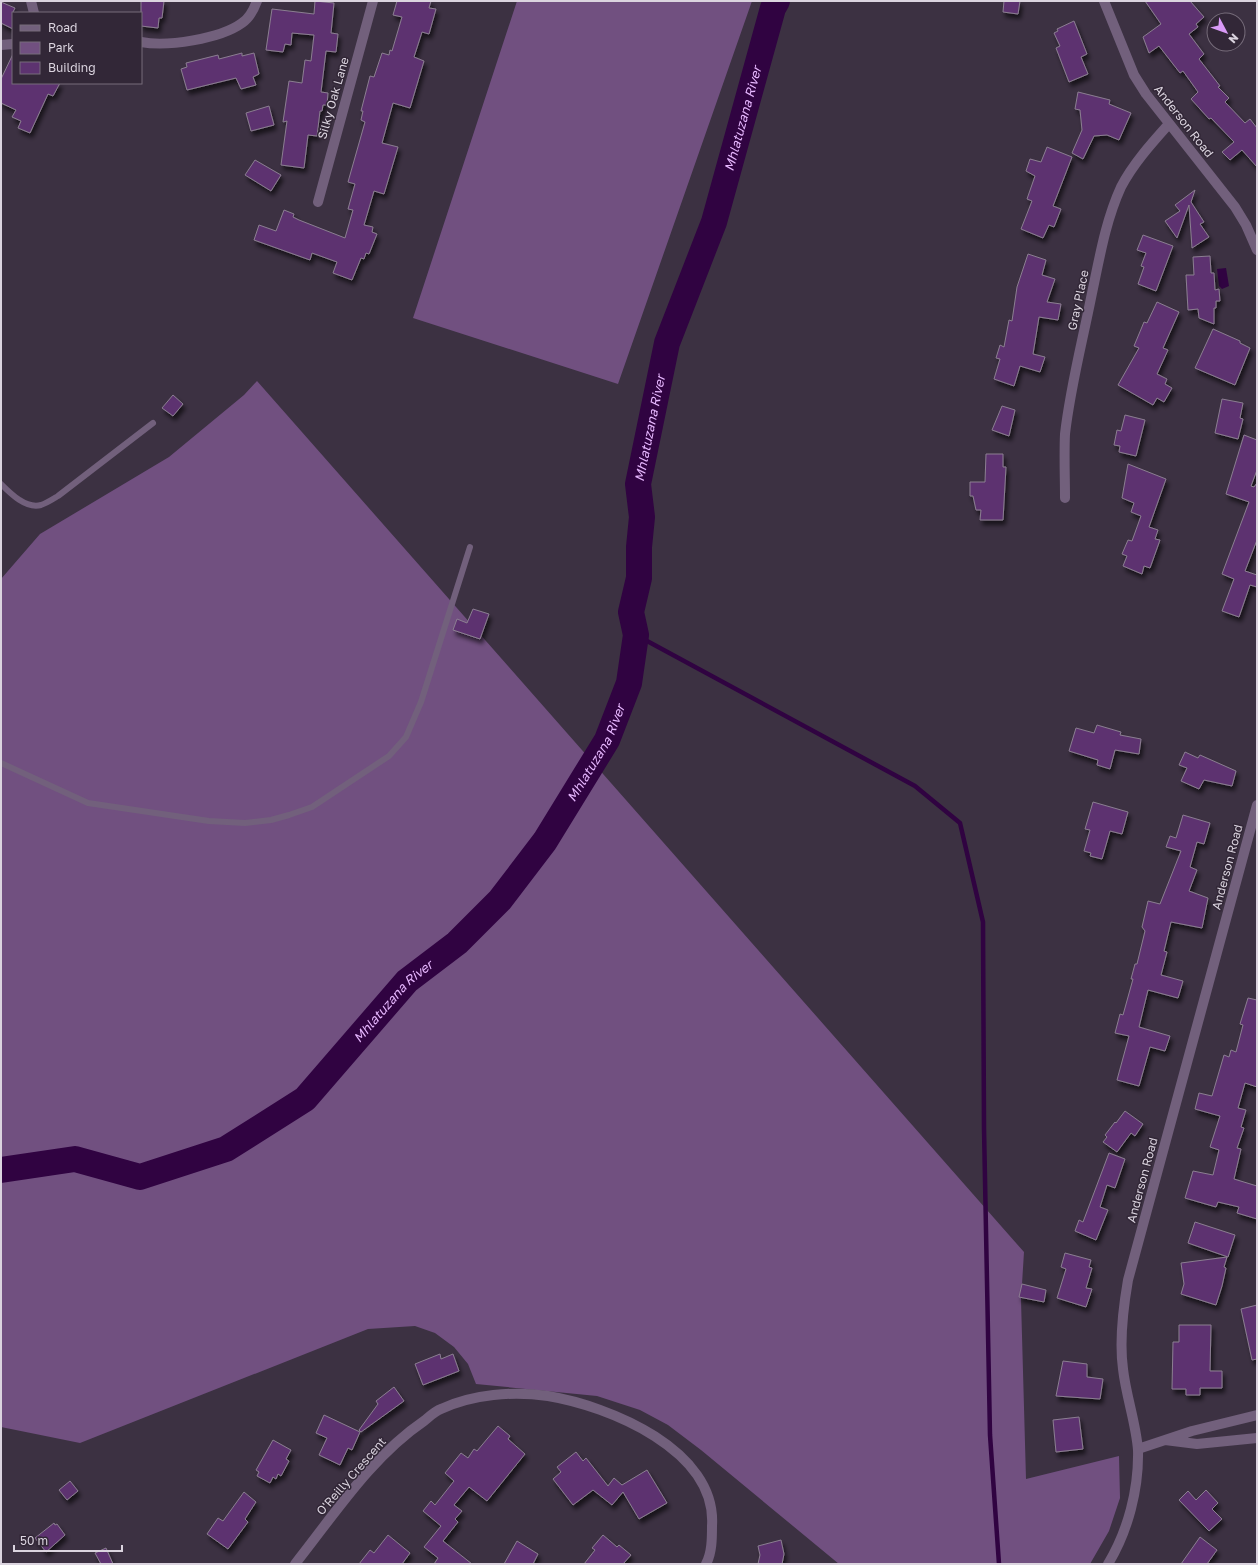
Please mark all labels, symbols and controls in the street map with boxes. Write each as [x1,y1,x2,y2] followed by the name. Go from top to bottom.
[12,12,142,84] legend
[1206,12,1246,52] north arrow
[48,20,77,35] text: Road
[1226,31,1242,46] text: N
[48,40,74,55] text: Park
[314,55,352,141] street label: Silky Oak Lane
[48,60,96,75] text: Building
[720,62,765,173] water label: Mhlatuzana River
[1151,82,1217,160] street label: Anderson Road
[1064,268,1092,332] street label: Gray Place
[631,372,669,483] water label: Mhlatuzana River
[563,700,629,804] water label: Mhlatuzana River
[1208,823,1246,911] street label: Anderson Road
[350,955,437,1045] water label: Mhlatuzana River
[1123,1136,1161,1224] street label: Anderson Road
[313,1434,389,1518] street label: O'Reilly Crescent
[14,1527,122,1553] scale bar
[20,1533,48,1548] text: 50 m

